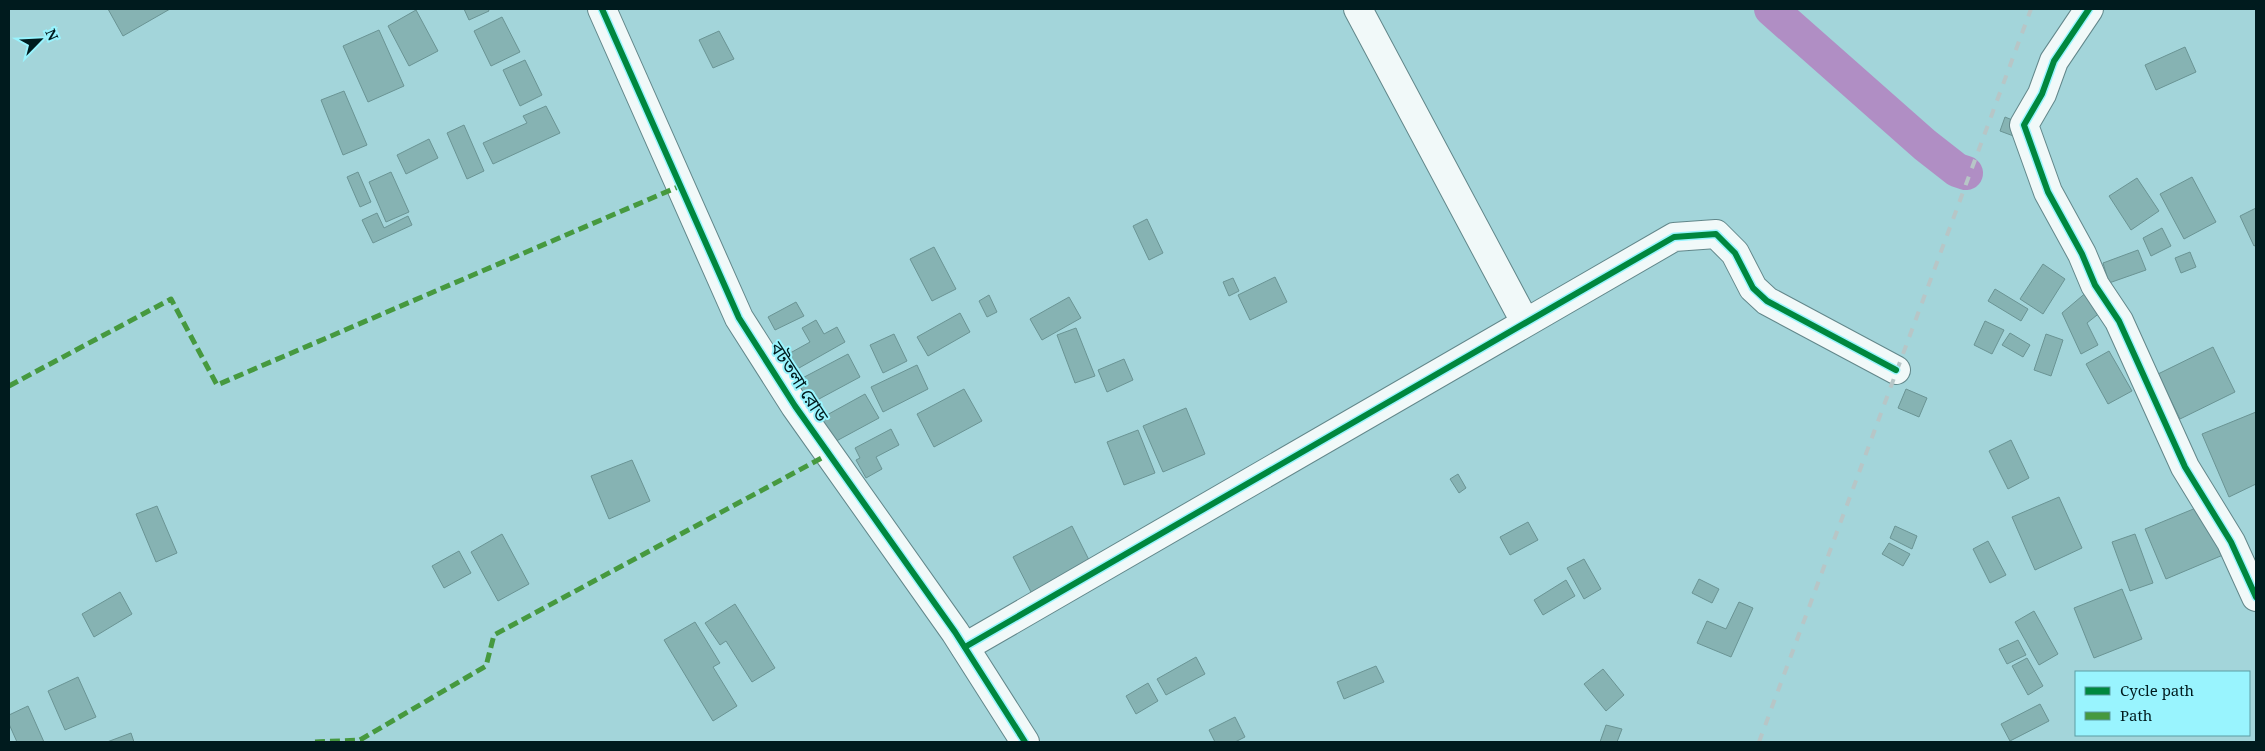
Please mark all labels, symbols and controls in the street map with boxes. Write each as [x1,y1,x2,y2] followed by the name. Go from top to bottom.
[15,15,65,65] north arrow
[41,26,63,43] text: N
[765,336,835,426] street label: বটতলা রোড
[2075,671,2250,736] legend
[2120,680,2195,700] text: Cycle path
[2120,705,2153,725] text: Path

